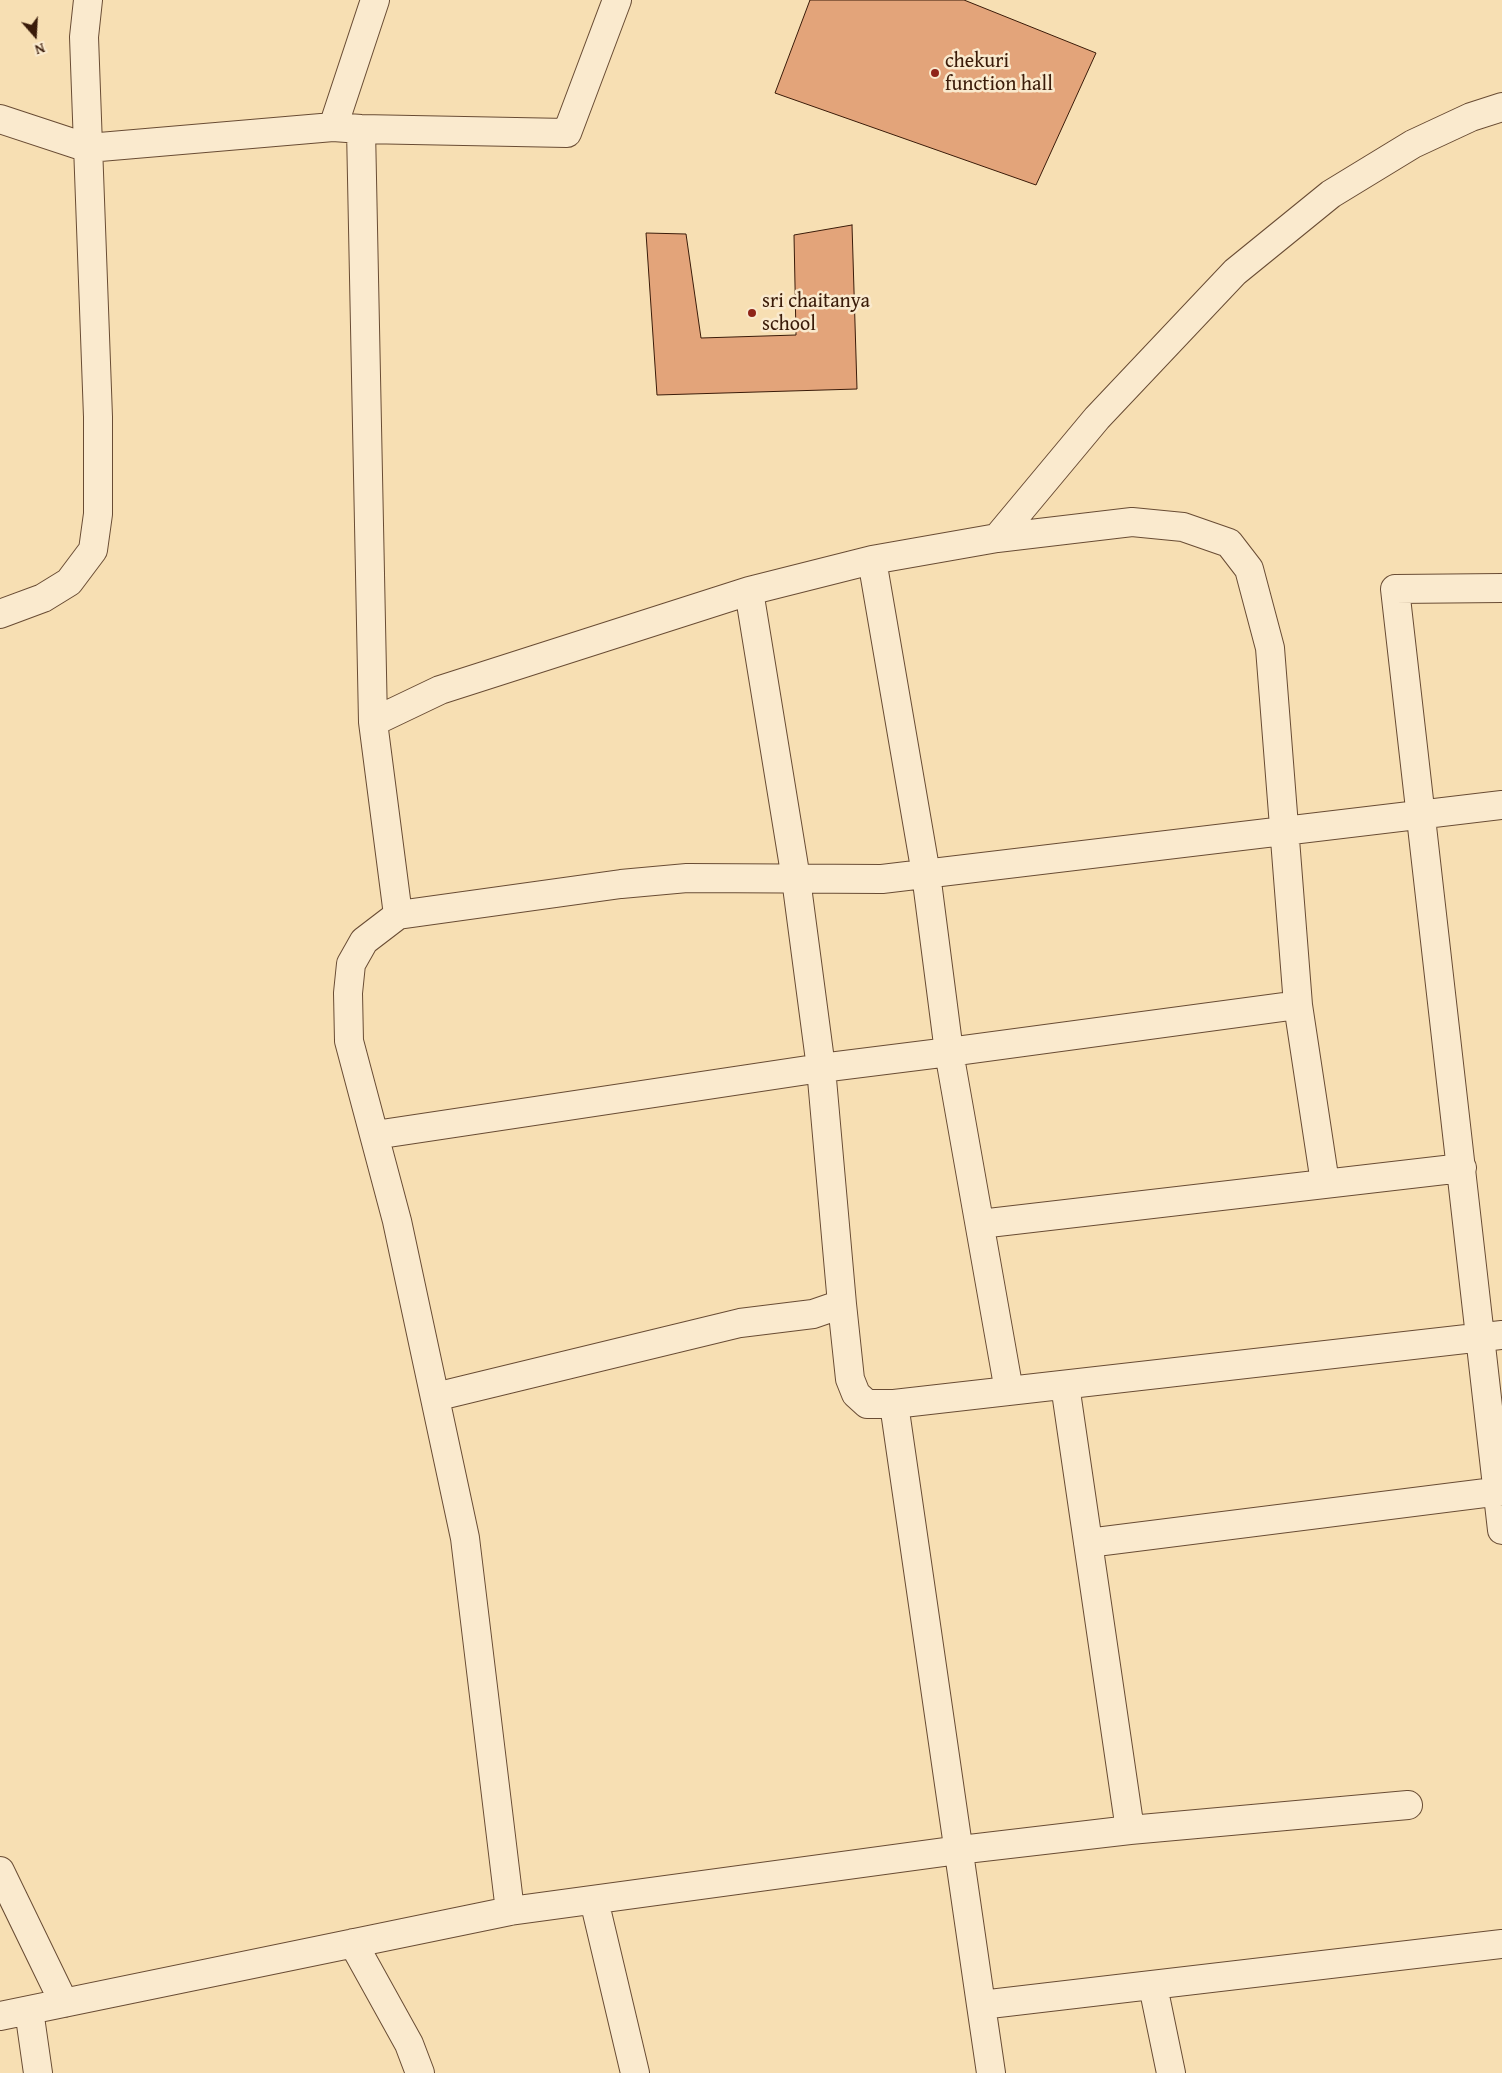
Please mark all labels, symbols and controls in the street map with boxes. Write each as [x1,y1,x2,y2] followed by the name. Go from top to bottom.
[10,10,60,60] north arrow
[32,38,48,60] text: N
[945,50,1053,97] place label: chekuri function hall
[929,67,941,79] marker: chekuri function hall
[762,290,870,337] place label: sri chaitanya school
[746,307,758,319] marker: sri chaitanya school

